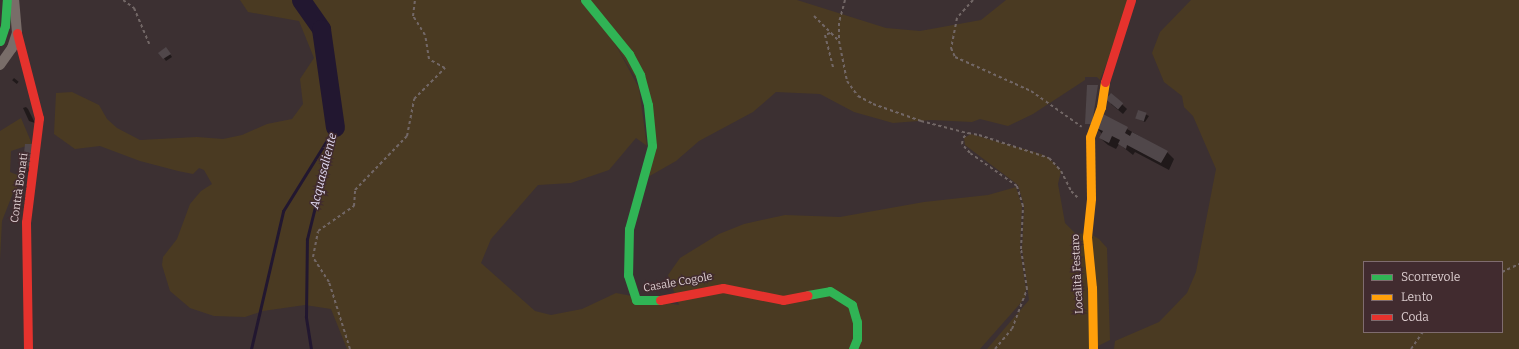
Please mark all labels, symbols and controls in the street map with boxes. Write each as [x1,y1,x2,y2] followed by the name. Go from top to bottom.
[308,132,340,210] water label: Acquasaliente
[9,152,31,224] street label: Contrà Bonati
[1069,234,1087,314] street label: Località Festaro
[1363,261,1503,333] legend
[642,270,714,296] street label: Casale Cogole
[1401,270,1460,284] text: Scorrevole
[1401,290,1433,304] text: Lento
[1401,310,1429,324] text: Coda

